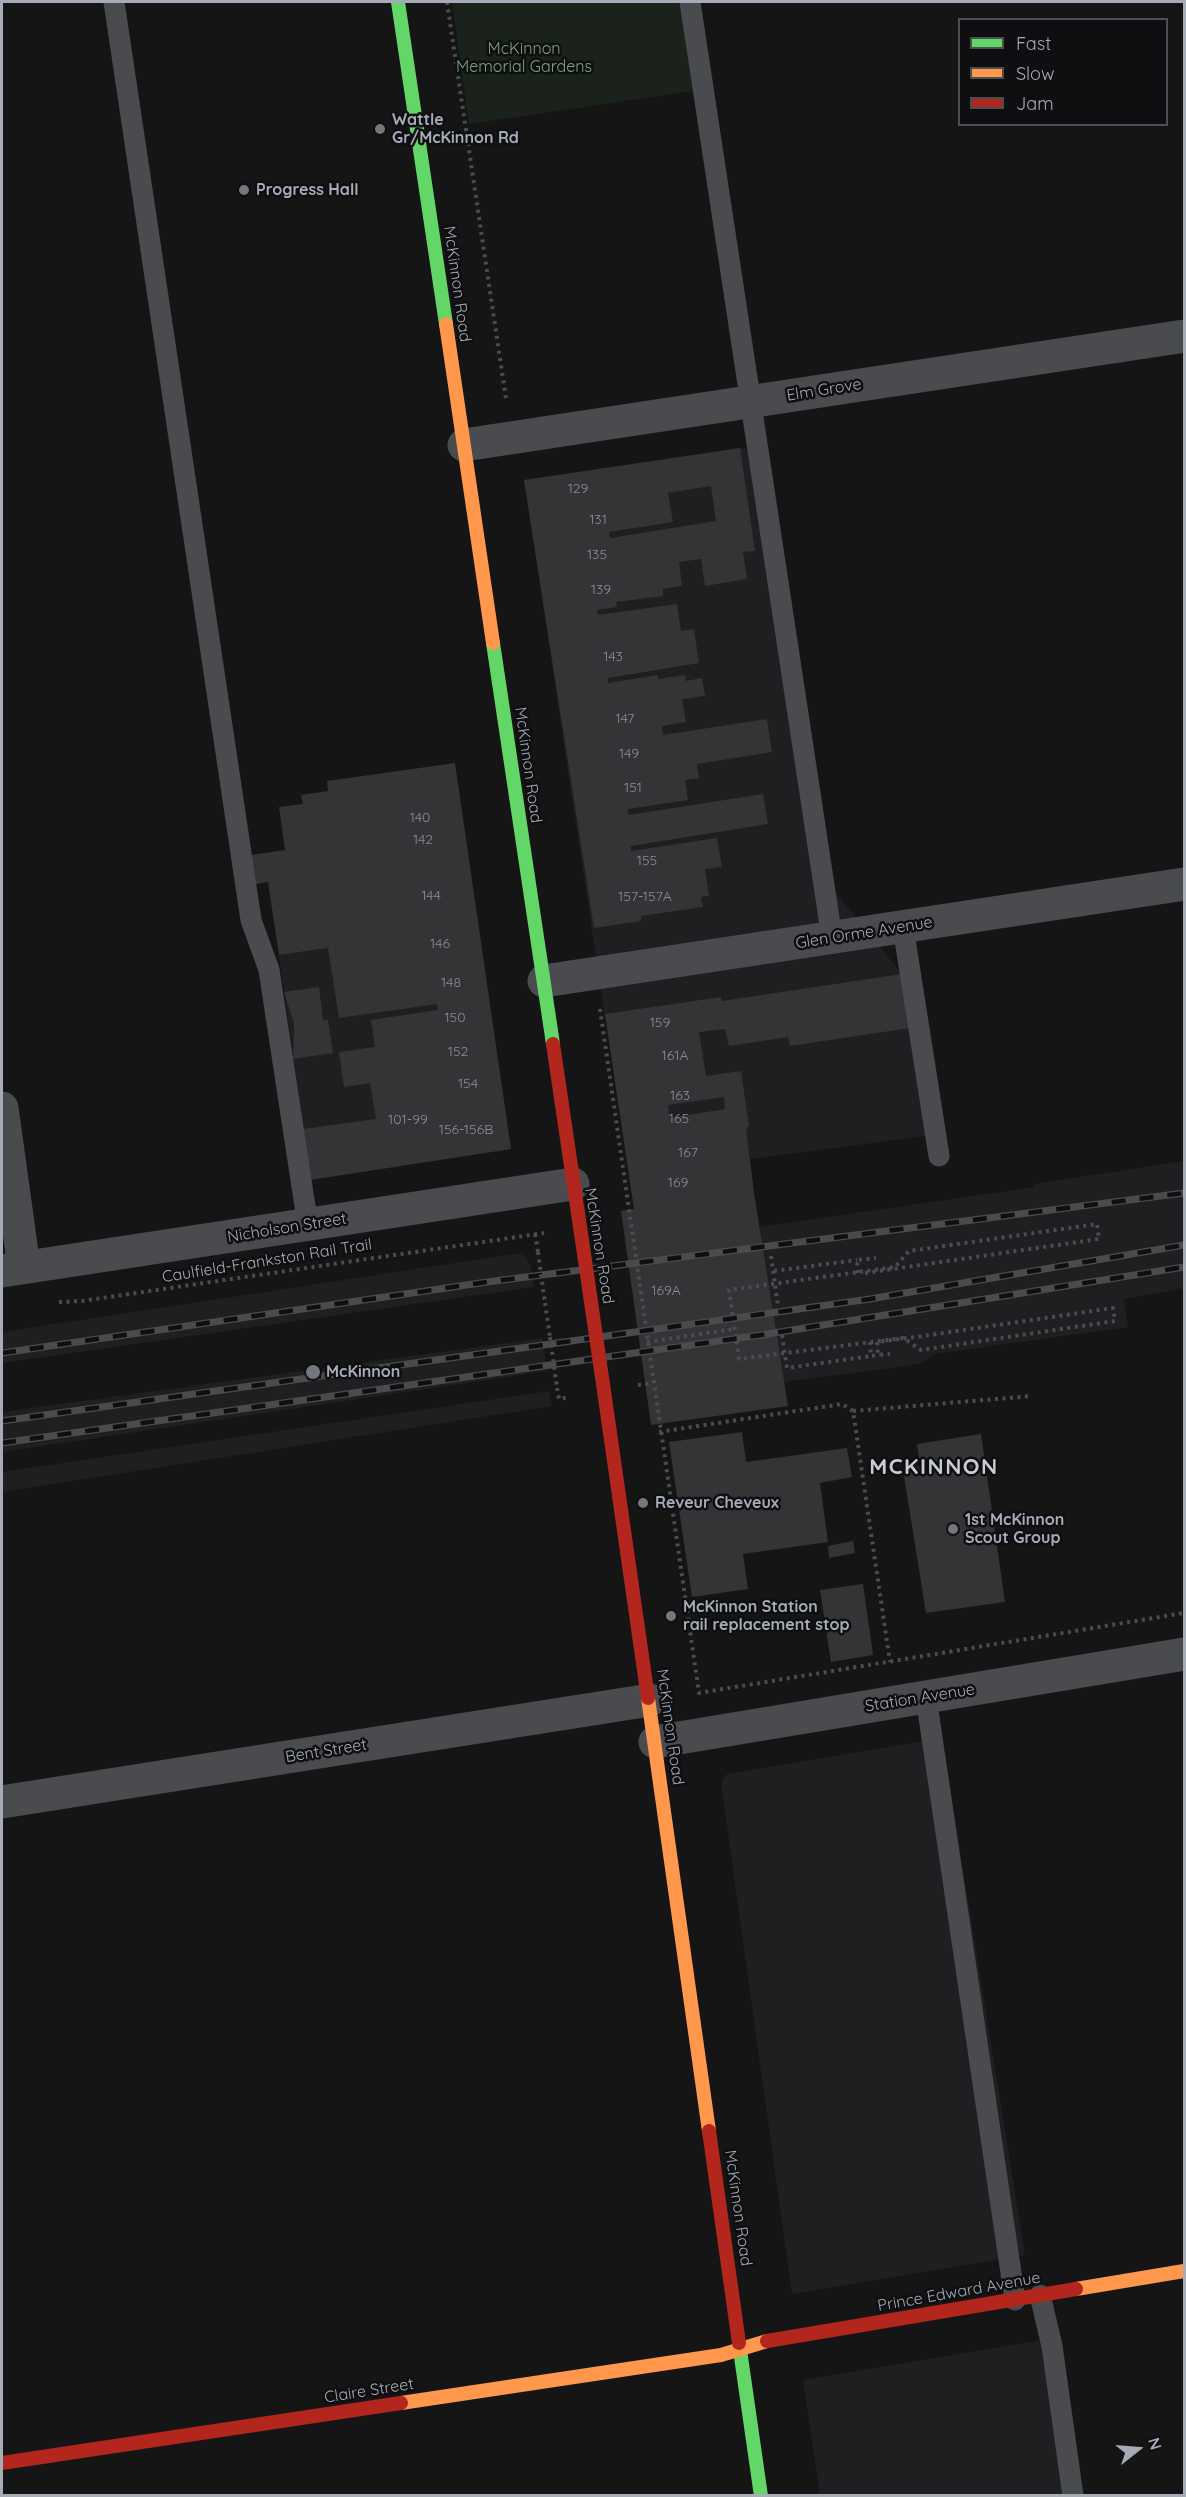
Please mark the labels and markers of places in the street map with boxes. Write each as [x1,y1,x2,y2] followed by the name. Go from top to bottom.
[392,110,519,148] place label: Wattle Gr/McKinnon Rd
[373,122,387,136] marker: Wattle Gr/McKinnon Rd
[256,180,359,200] place label: Progress Hall
[237,183,251,197] marker: Progress Hall
[326,1362,400,1382] place label: McKinnon
[304,1363,322,1381] marker: McKinnon
[655,1493,779,1513] place label: Reveur Cheveux
[636,1496,650,1510] marker: Reveur Cheveux
[965,1510,1064,1548] place label: 1st McKinnon Scout Group
[946,1522,960,1536] marker: 1st McKinnon Scout Group
[683,1597,850,1635] place label: McKinnon Station rail replacement stop
[664,1609,678,1623] marker: McKinnon Station rail replacement stop

